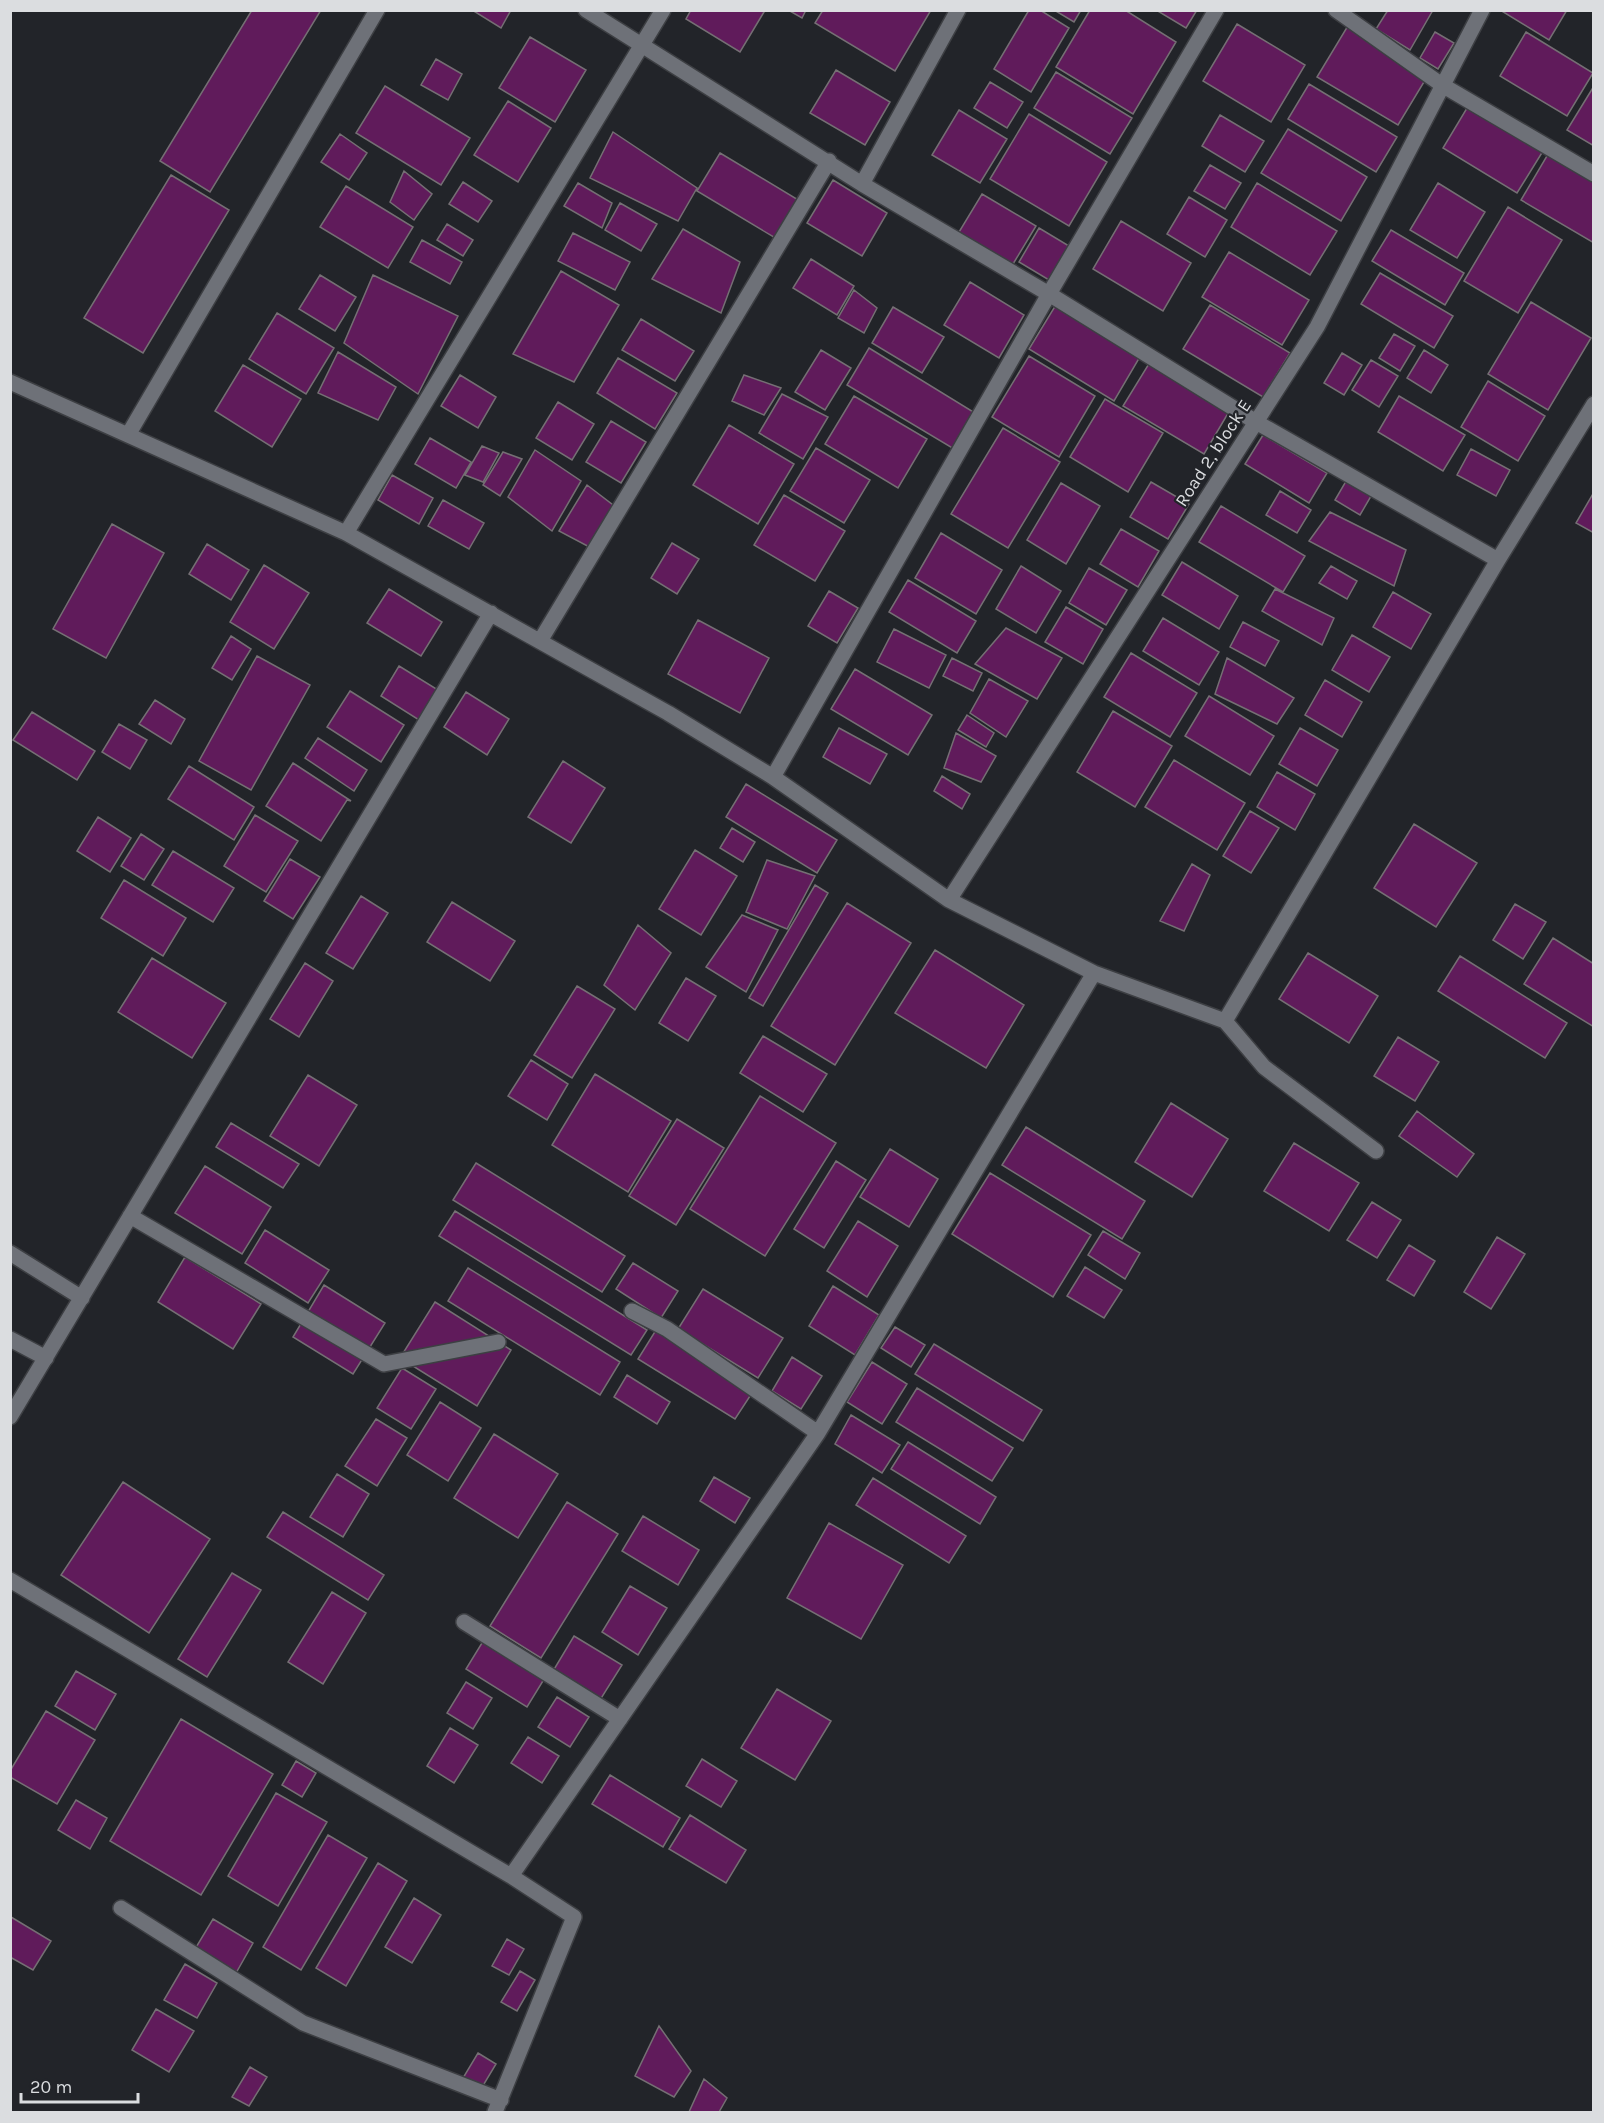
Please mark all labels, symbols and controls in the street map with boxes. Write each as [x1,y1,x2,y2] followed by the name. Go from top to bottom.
[1170,395,1256,511] street label: Road 2, block E
[21,2066,138,2104] scale bar
[30,2076,72,2098] text: 20 m

